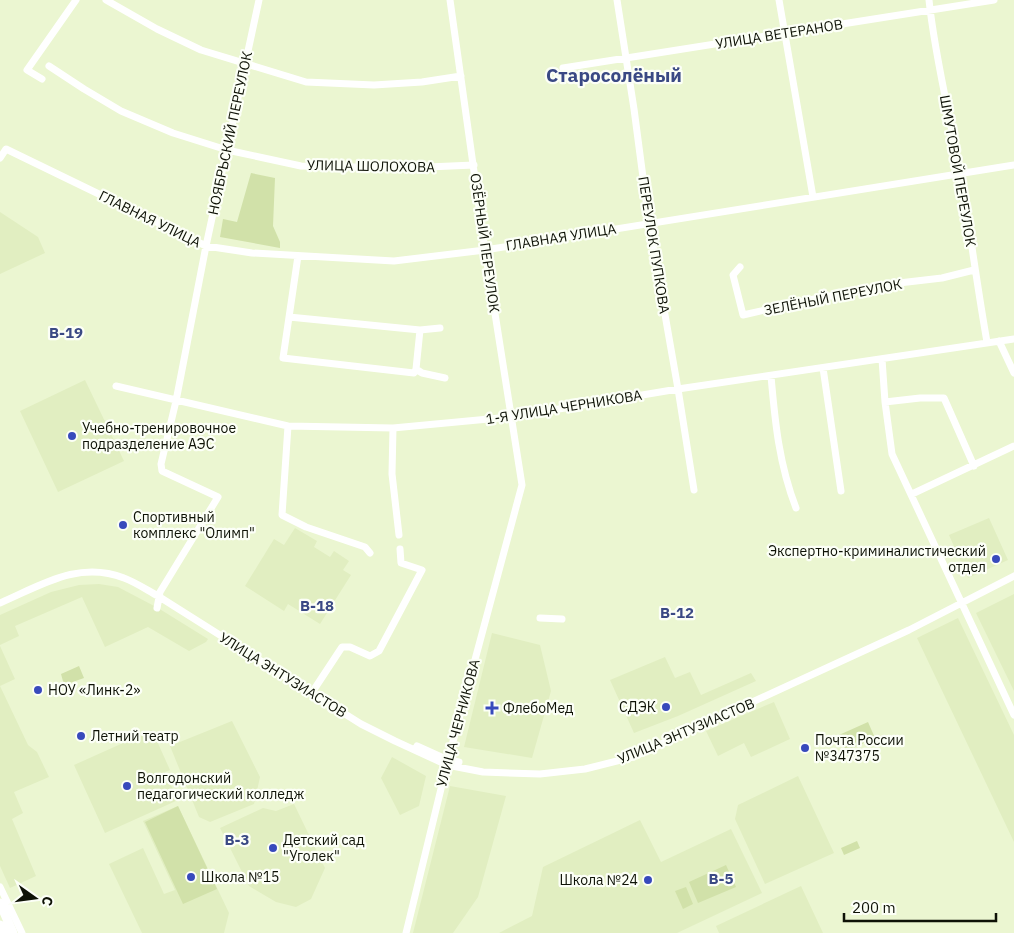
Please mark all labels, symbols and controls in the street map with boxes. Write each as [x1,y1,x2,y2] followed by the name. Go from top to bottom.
[714,15,844,53] street label: УЛИЦА ВЕТЕРАНОВ
[203,49,256,217] street label: НОЯБРЬСКИЙ ПЕРЕУЛОК
[546,63,682,87] district label: Староcолёный
[936,93,981,248] street label: ШМУТОВОЙ ПЕРЕУЛОК
[307,156,435,176] street label: УЛИЦА ШОЛОХОВА
[466,172,505,314] street label: ОЗЁРНЫЙ ПЕРЕУЛОК
[634,175,674,315] street label: ПЕРЕУЛОК ПУПКОВА
[96,187,204,252] street label: ГЛАВНАЯ УЛИЦА
[505,219,617,255] street label: ГЛАВНАЯ УЛИЦА
[762,274,904,319] street label: ЗЕЛЁНЫЙ ПЕРЕУЛОК
[49,323,83,342] district label: В-19
[485,386,643,428] street label: 1-Я УЛИЦА ЧЕРНИКОВА
[82,419,236,453] place label: Учебно-тренировочное подразделение АЭС
[66,430,78,442] marker: Учебно-тренировочное подразделение АЭС
[133,508,255,542] place label: Спортивный комплекс "Олимп"
[117,519,129,531] marker: Спортивный комплекс "Олимп"
[768,542,986,576] place label: Экспертно-криминалистический отдел
[990,553,1002,565] marker: Экспертно-криминалистический отдел
[300,596,334,615] district label: В-18
[660,603,694,622] district label: В-12
[216,628,350,722] street label: УЛИЦА ЭНТУЗИАСТОВ
[432,657,484,789] street label: УЛИЦА ЧЕРНИКОВА
[48,681,140,699] place label: НОУ «Линк-2»
[32,684,44,696] marker: НОУ «Линк-2»
[615,694,757,768] street label: УЛИЦА ЭНТУЗИАСТОВ
[619,698,656,716] place label: СДЭК
[503,699,573,717] place label: ФлебоМед
[485,701,499,715] marker: ФлебоМед
[660,701,672,713] marker: СДЭК
[91,727,179,745] place label: Летний театр
[75,730,87,742] marker: Летний театр
[815,731,904,765] place label: Почта России №347375
[799,742,811,754] marker: Почта России №347375
[137,769,304,803] place label: Волгодонский педагогический колледж
[121,780,133,792] marker: Волгодонский педагогический колледж
[224,830,250,849] district label: В-3
[283,831,365,865] place label: Детский сад "Уголек"
[267,842,279,854] marker: Детский сад "Уголек"
[201,868,280,886] place label: Школа №15
[708,869,734,888] district label: В-5
[185,871,197,883] marker: Школа №15
[559,871,638,889] place label: Школа №24
[10,873,60,923] north arrow
[642,874,654,886] marker: Школа №24
[844,890,996,922] scale bar
[38,895,57,908] text: С
[852,898,896,917] text: 200 m

